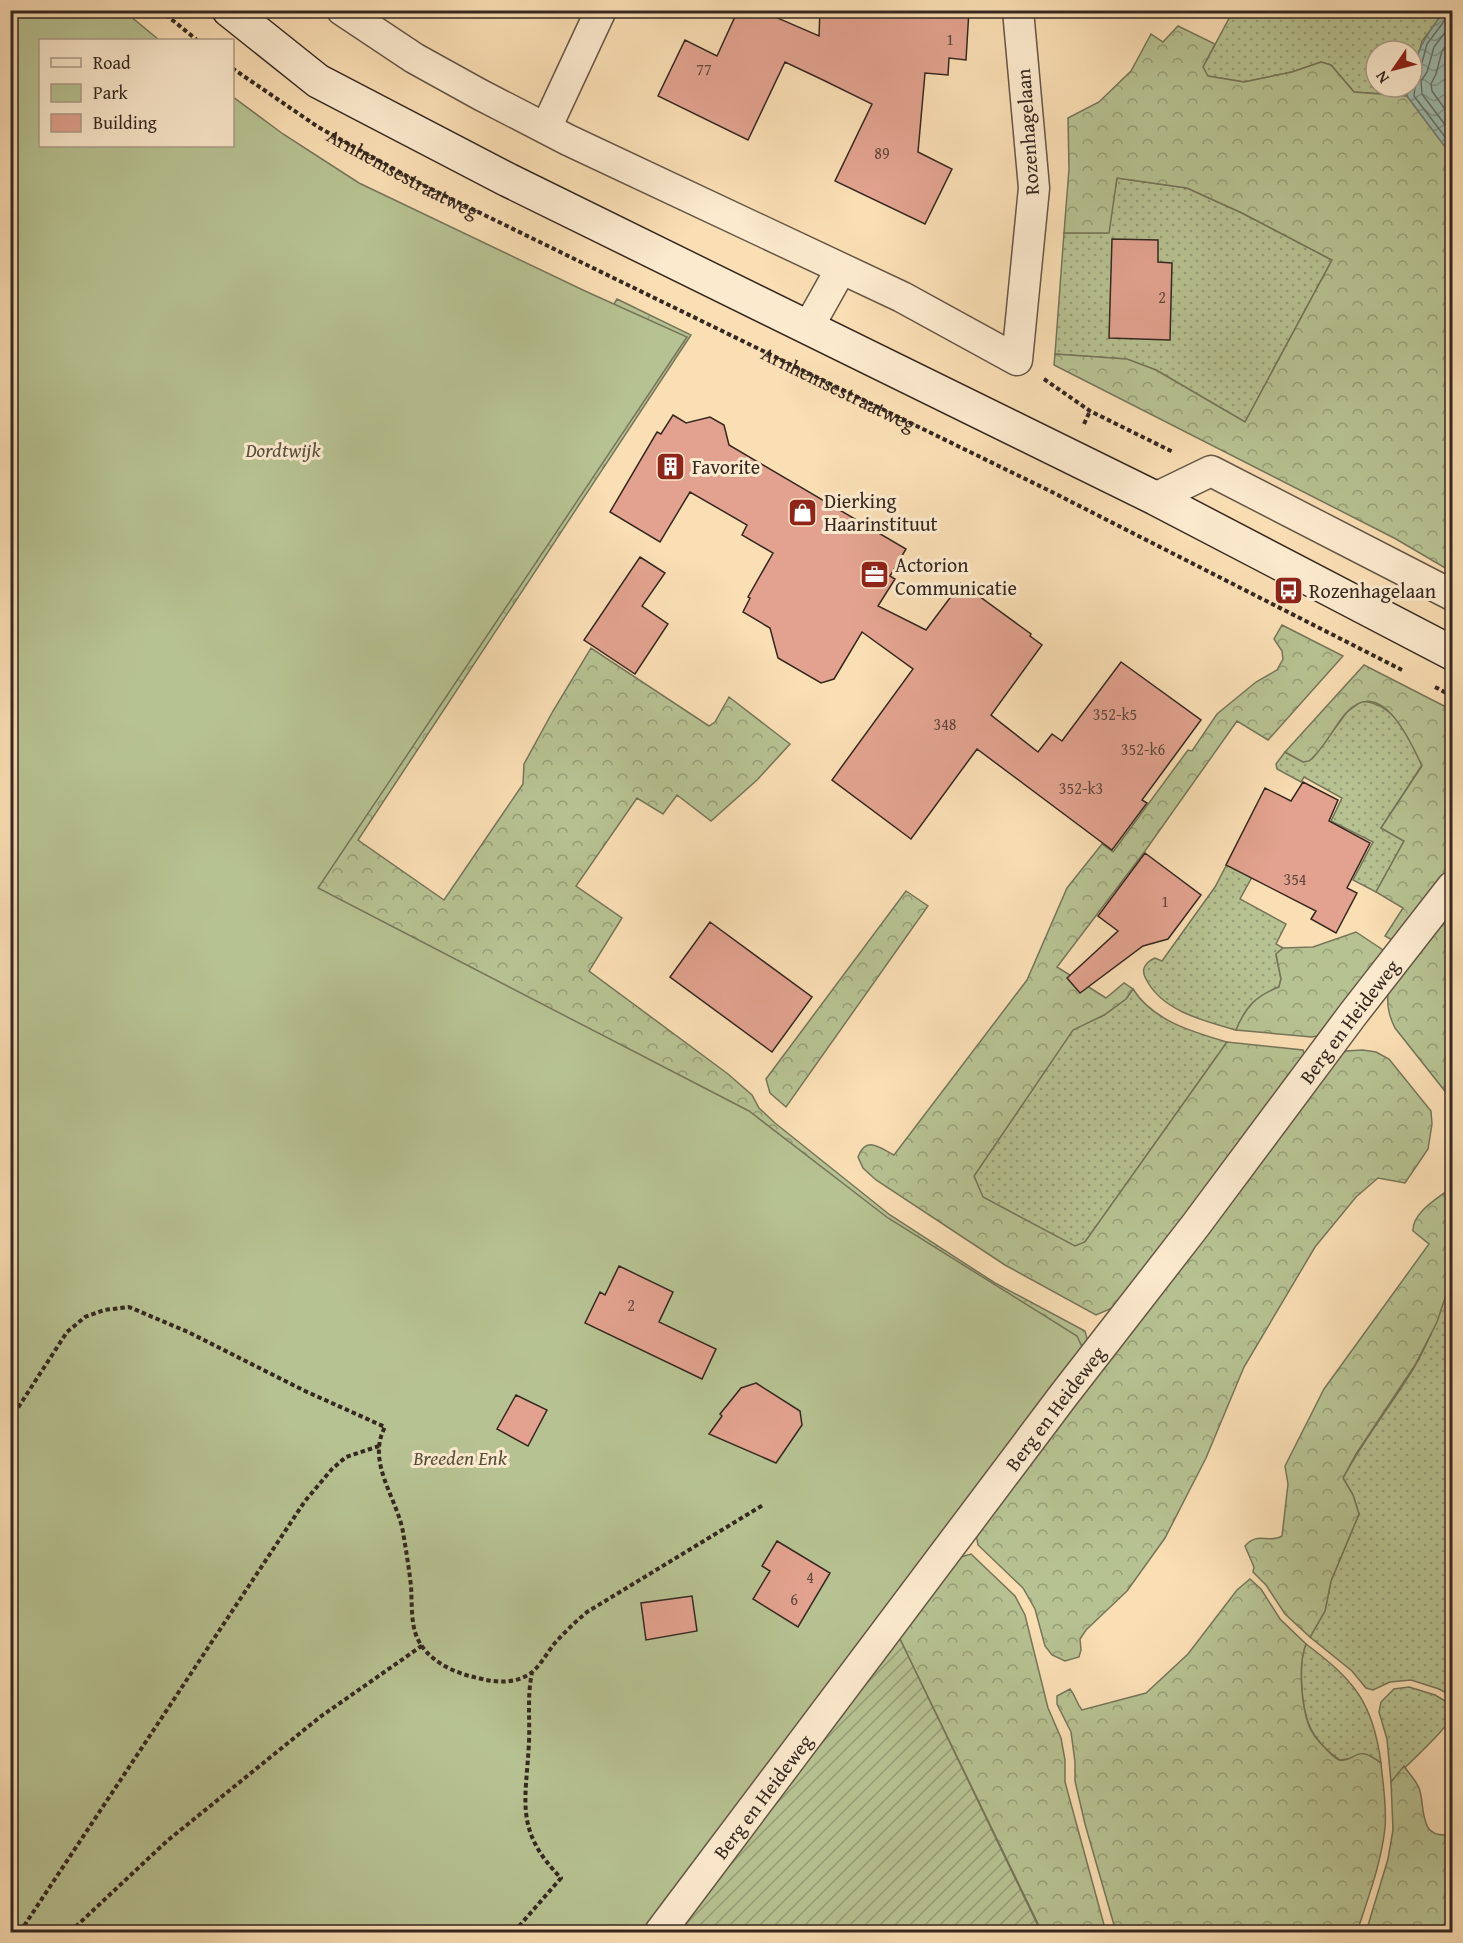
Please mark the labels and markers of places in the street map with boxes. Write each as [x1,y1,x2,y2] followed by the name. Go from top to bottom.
[655,450,687,482] building icon: Favorite
[692,452,760,481] place label: Favorite
[824,486,938,538] place label: Dierking Haarinstituut
[787,496,819,528] shop icon: Dierking Haarinstituut
[895,550,1017,602] place label: Actorion Communicatie
[858,559,890,591] office icon: Actorion Communicatie
[1272,574,1304,606] bus stop icon: Rozenhagelaan
[1309,576,1436,605] place label: Rozenhagelaan

